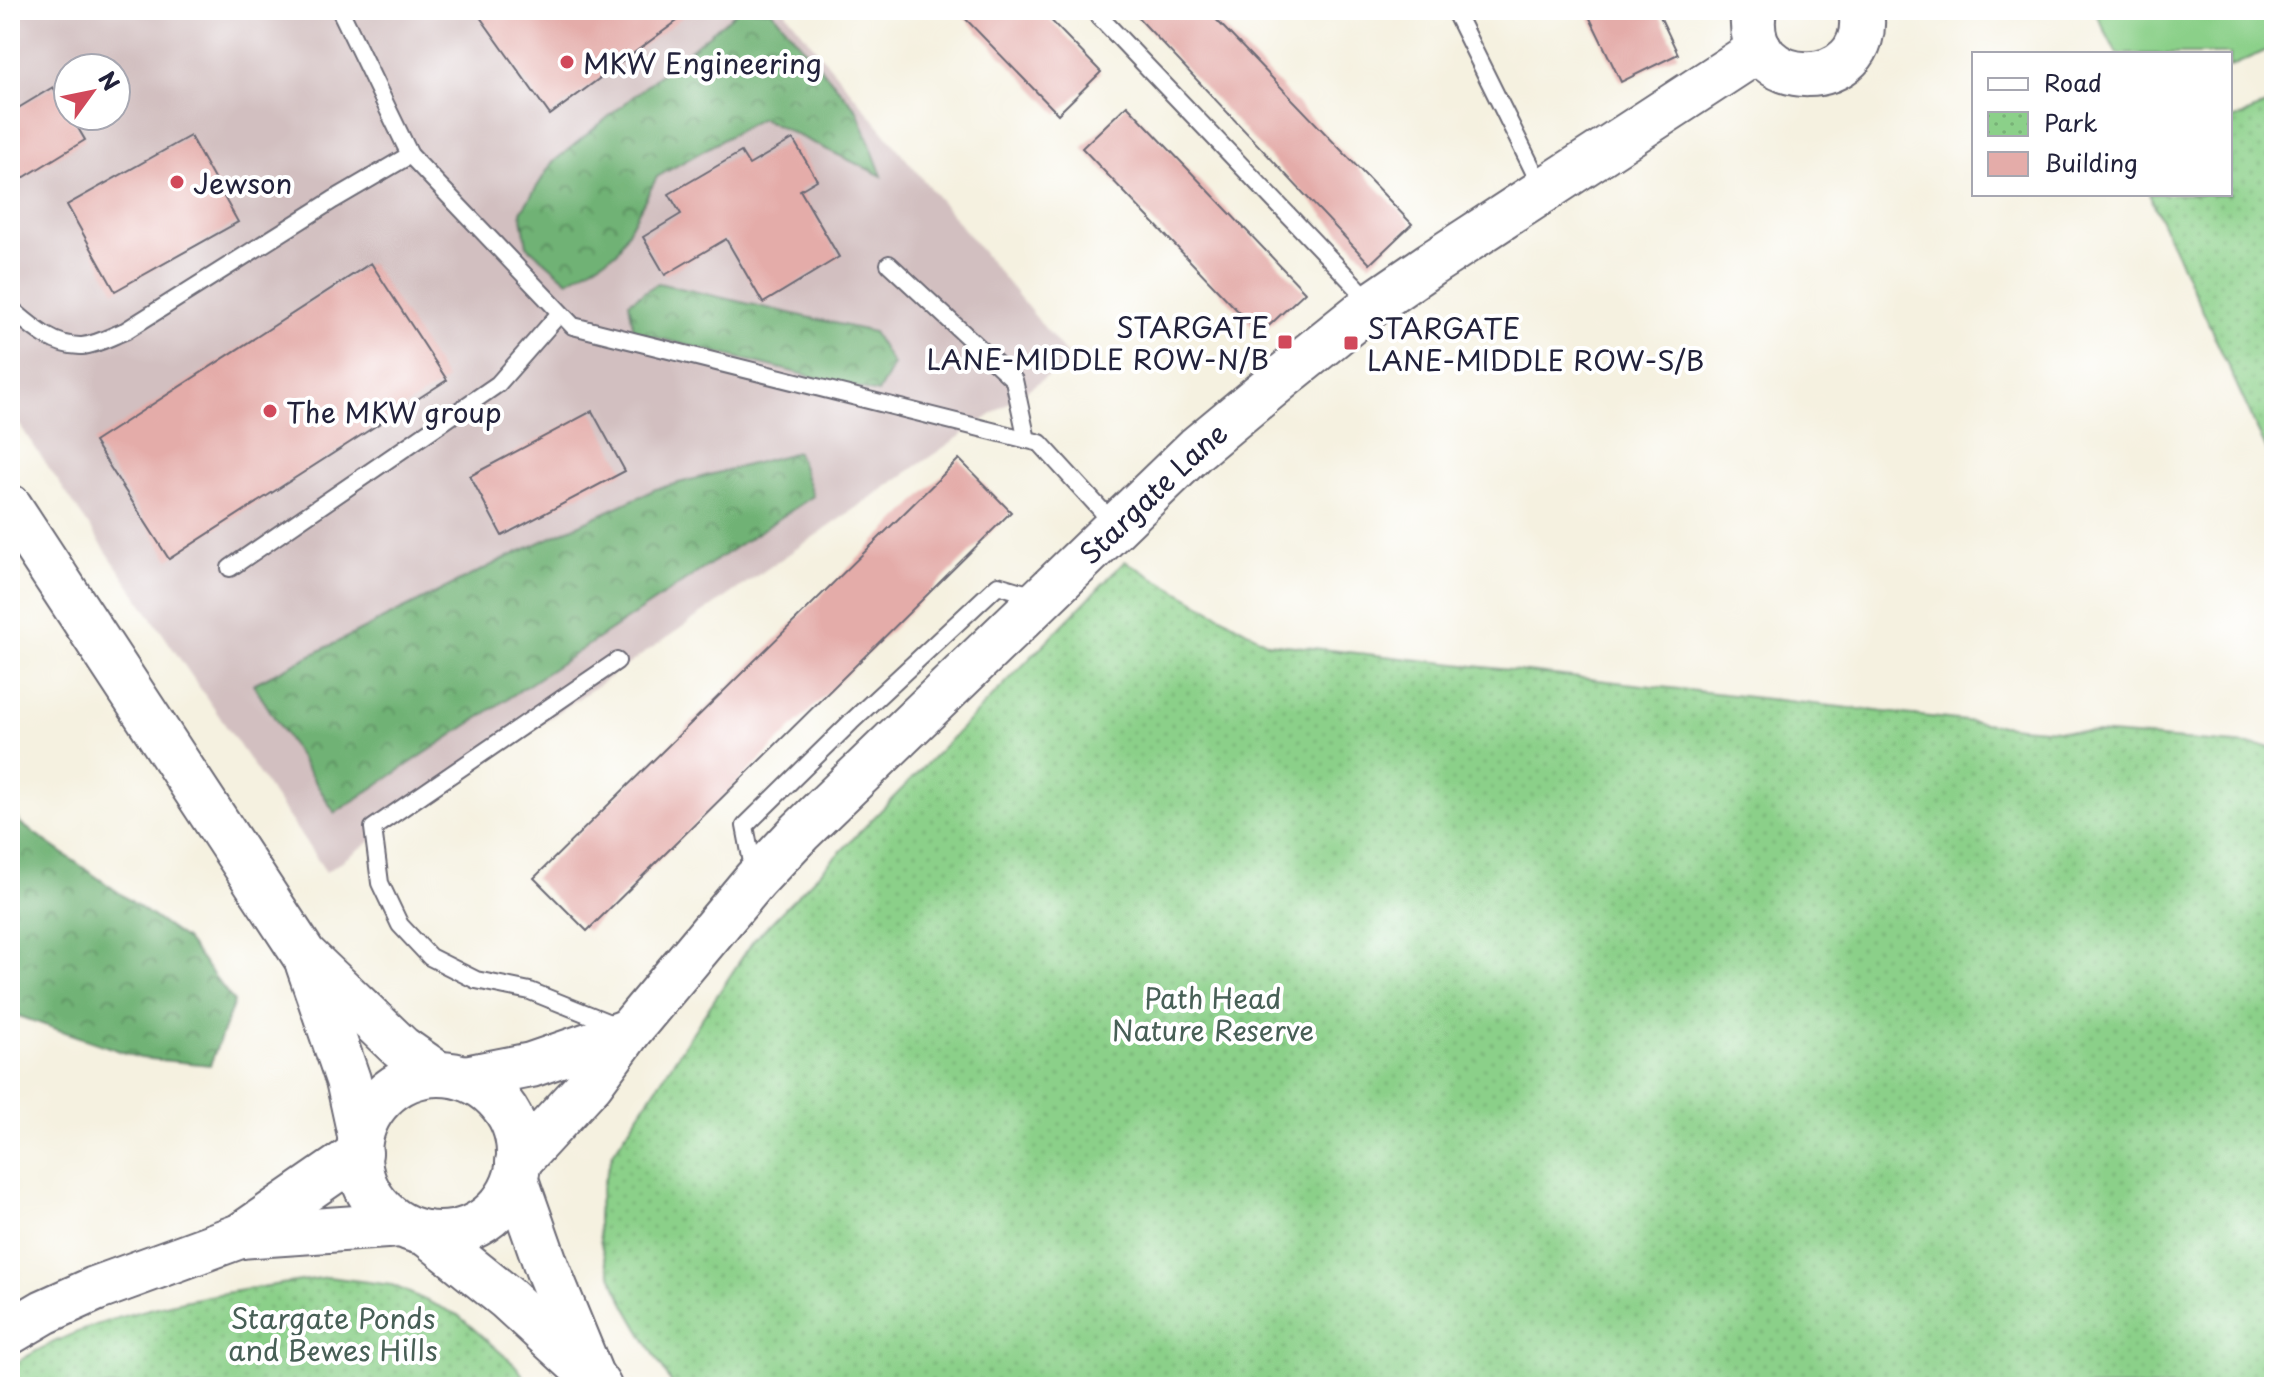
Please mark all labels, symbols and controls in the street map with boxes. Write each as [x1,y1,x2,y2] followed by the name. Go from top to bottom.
[583,41,822,84] place label: MKW Engineering
[52,52,132,132] north arrow
[1972,52,2232,196] legend
[558,53,576,71] marker: MKW Engineering
[91,64,129,97] text: N
[2044,64,2102,100] text: Road
[2044,104,2098,140] text: Park
[2044,144,2138,180] text: Building
[193,161,292,204] place label: Jewson
[168,173,186,191] marker: Jewson
[926,305,1269,380] place label: STARGATE LANE-MIDDLE ROW-N/B
[1367,306,1704,381] place label: STARGATE LANE-MIDDLE ROW-S/B
[1276,333,1294,351] marker: STARGATE LANE-MIDDLE ROW-N/B
[1342,334,1360,352] marker: STARGATE LANE-MIDDLE ROW-S/B
[286,390,502,433] place label: The MKW group
[261,402,279,420] marker: The MKW group
[1068,411,1236,573] street label: Stargate Lane
[1112,976,1314,1051] park label: Path Head Nature Reserve
[228,1296,438,1371] park label: Stargate Ponds and Bewes Hills

